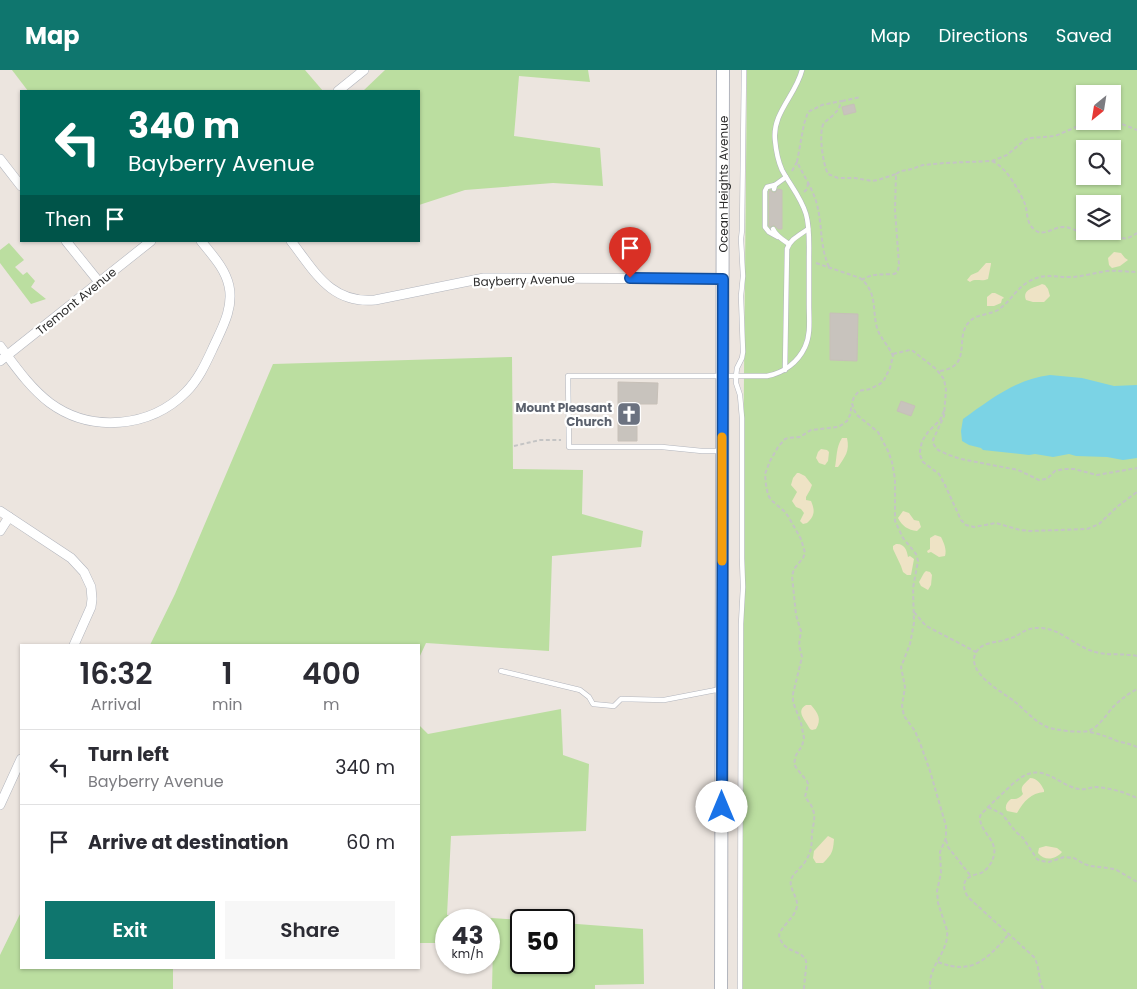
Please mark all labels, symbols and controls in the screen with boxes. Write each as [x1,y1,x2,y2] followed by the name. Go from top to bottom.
[25,19,80,52] text: Map
[871,23,910,48] text: Map
[938,23,1028,48] text: Directions
[1056,23,1112,48] text: Saved
[1076,85,1121,130] north arrow
[1076,85,1121,240] map controls
[128,101,240,150] text: 340 m
[45,110,110,175] icon: left
[714,116,731,252] street label: Ocean Heights Avenue
[1076,140,1121,185] button: search
[128,148,315,179] text: Bayberry Avenue
[1076,195,1121,240] button: layers
[101,205,129,233] icon: arrive
[45,206,91,233] text: Then
[609,227,651,278] pin
[616,234,644,262] icon: arrive
[32,263,120,339] street label: Tremont Avenue
[473,270,575,290] street label: Bayberry Avenue
[515,399,612,430] place label: Mount Pleasant Church
[616,401,642,427] church icon: Mount Pleasant Church
[79,652,153,695] text: 16:32
[222,652,233,695] text: 1
[302,652,361,695] text: 400
[91,693,141,716] text: Arrival
[212,693,243,716] text: min
[323,693,340,716] text: m
[88,741,169,768] text: Turn left
[45,753,73,781] icon: left
[335,754,395,781] text: 340 m
[88,770,224,793] text: Bayberry Avenue
[695,780,747,832] position arrow
[45,828,73,856] icon: arrive
[88,829,289,856] text: Arrive at destination
[346,829,395,856] text: 60 m
[45,901,215,959] button: Exit
[225,901,395,959] button: Share
[510,909,575,974] speed limit sign: 50
[451,918,484,953] text: 43
[452,945,483,962] text: km/h

